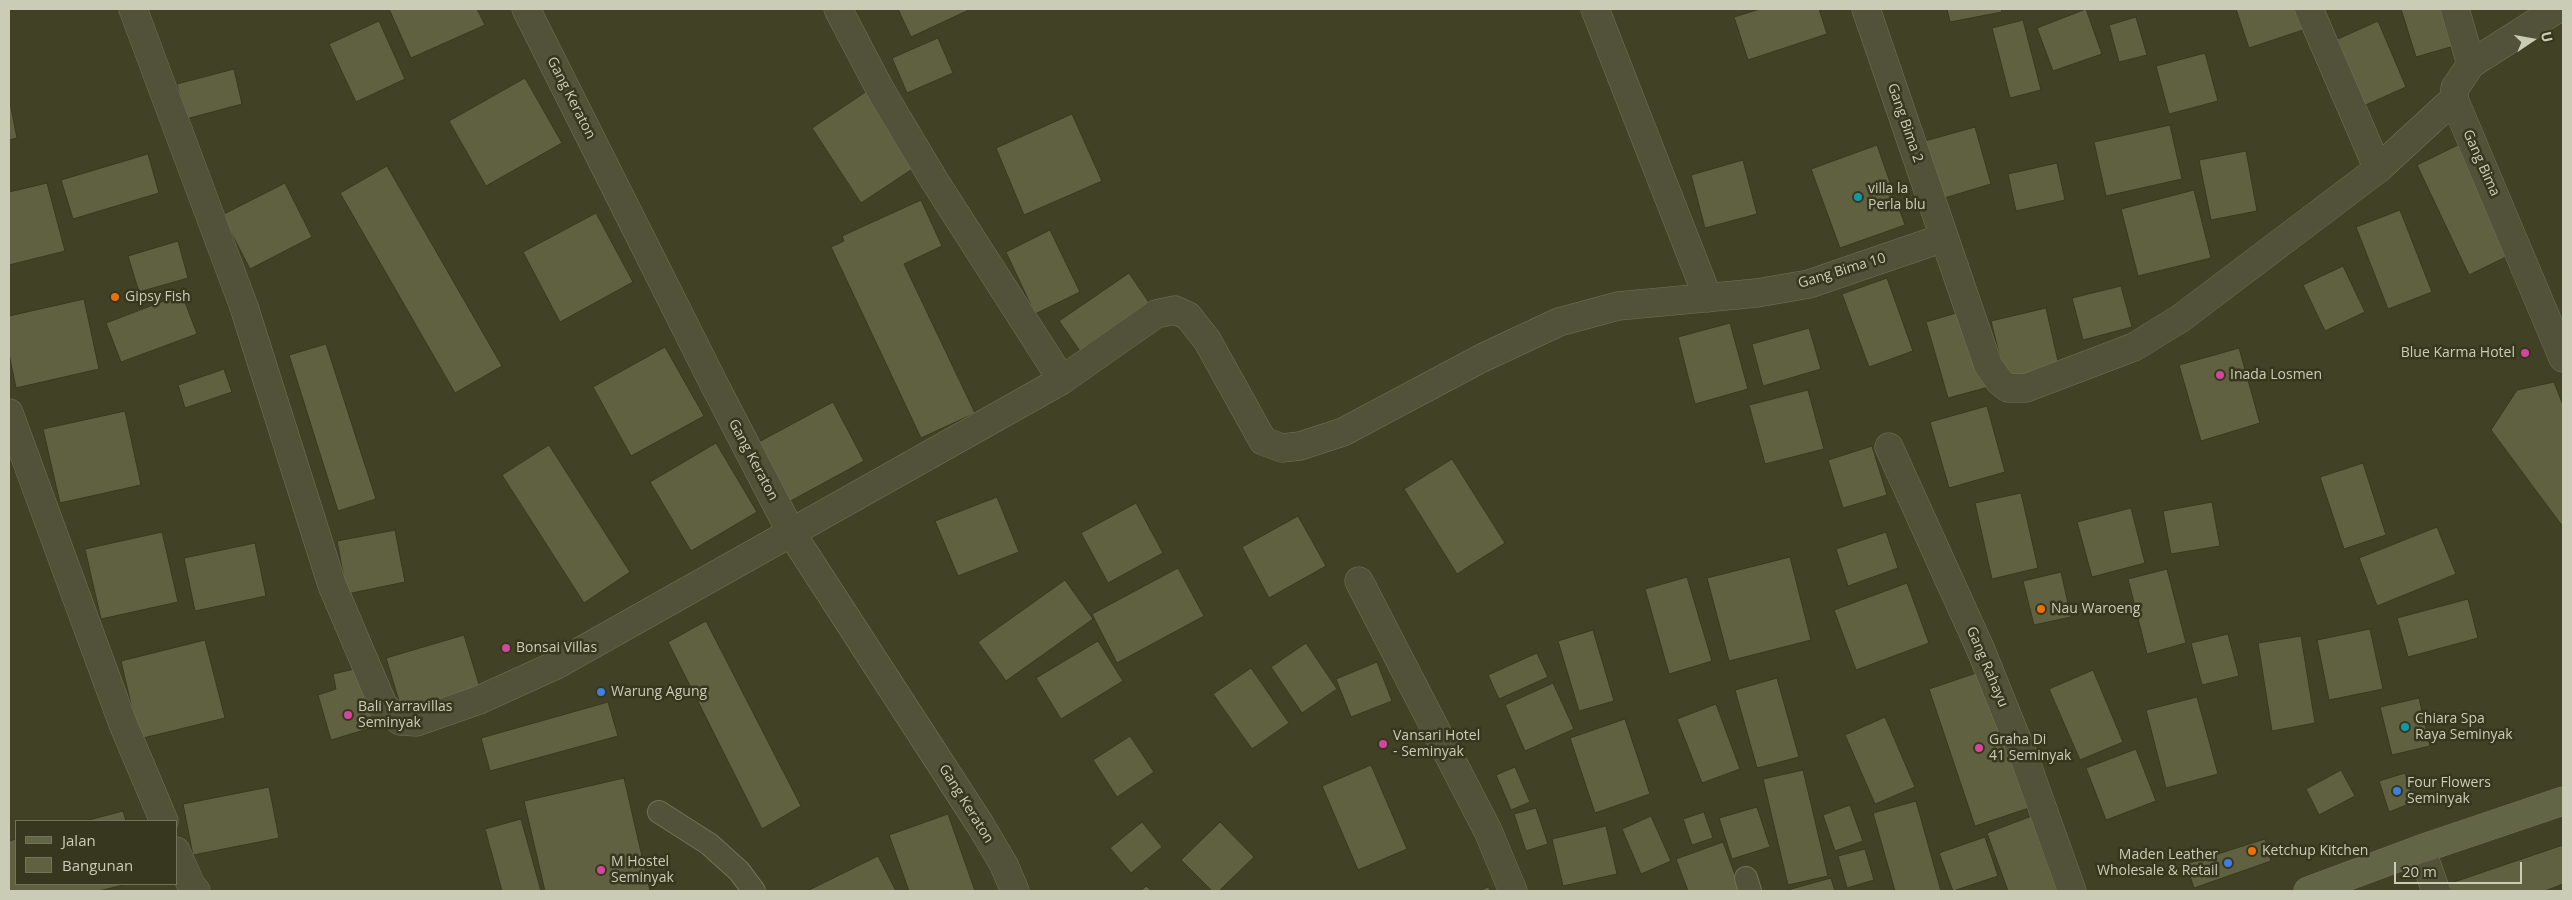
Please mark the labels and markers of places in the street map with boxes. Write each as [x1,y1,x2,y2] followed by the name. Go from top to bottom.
[1868,181,1926,213] place label: villa la Perla blu
[1852,191,1864,203] marker: villa la Perla blu
[125,289,191,305] place label: Gipsy Fish
[109,291,121,303] marker: Gipsy Fish
[2401,345,2515,361] place label: Blue Karma Hotel
[2519,347,2531,359] marker: Blue Karma Hotel
[2230,367,2322,383] place label: Inada Losmen
[2214,369,2226,381] marker: Inada Losmen
[2051,601,2140,617] place label: Nau Waroeng
[2035,603,2047,615] marker: Nau Waroeng
[516,640,597,656] place label: Bonsai Villas
[500,642,512,654] marker: Bonsai Villas
[611,684,707,700] place label: Warung Agung
[595,686,607,698] marker: Warung Agung
[358,699,452,732] place label: Bali Yarravillas Seminyak
[342,709,354,721] marker: Bali Yarravillas Seminyak
[2415,711,2513,744] place label: Chiara Spa Raya Seminyak
[2399,721,2411,733] marker: Chiara Spa Raya Seminyak
[1393,728,1480,760] place label: Vansari Hotel - Seminyak
[1989,732,2071,764] place label: Graha Di 41 Seminyak
[1377,738,1389,750] marker: Vansari Hotel - Seminyak
[1973,742,1985,754] marker: Graha Di 41 Seminyak
[2407,775,2491,808] place label: Four Flowers Seminyak
[2391,785,2403,797] marker: Four Flowers Seminyak
[2262,843,2368,859] place label: Ketchup Kitchen
[2246,845,2258,857] marker: Ketchup Kitchen
[2097,847,2218,880] place label: Maden Leather Wholesale & Retail
[611,854,674,886] place label: M Hostel Seminyak
[2222,857,2234,869] marker: Maden Leather Wholesale & Retail
[595,864,607,876] marker: M Hostel Seminyak

